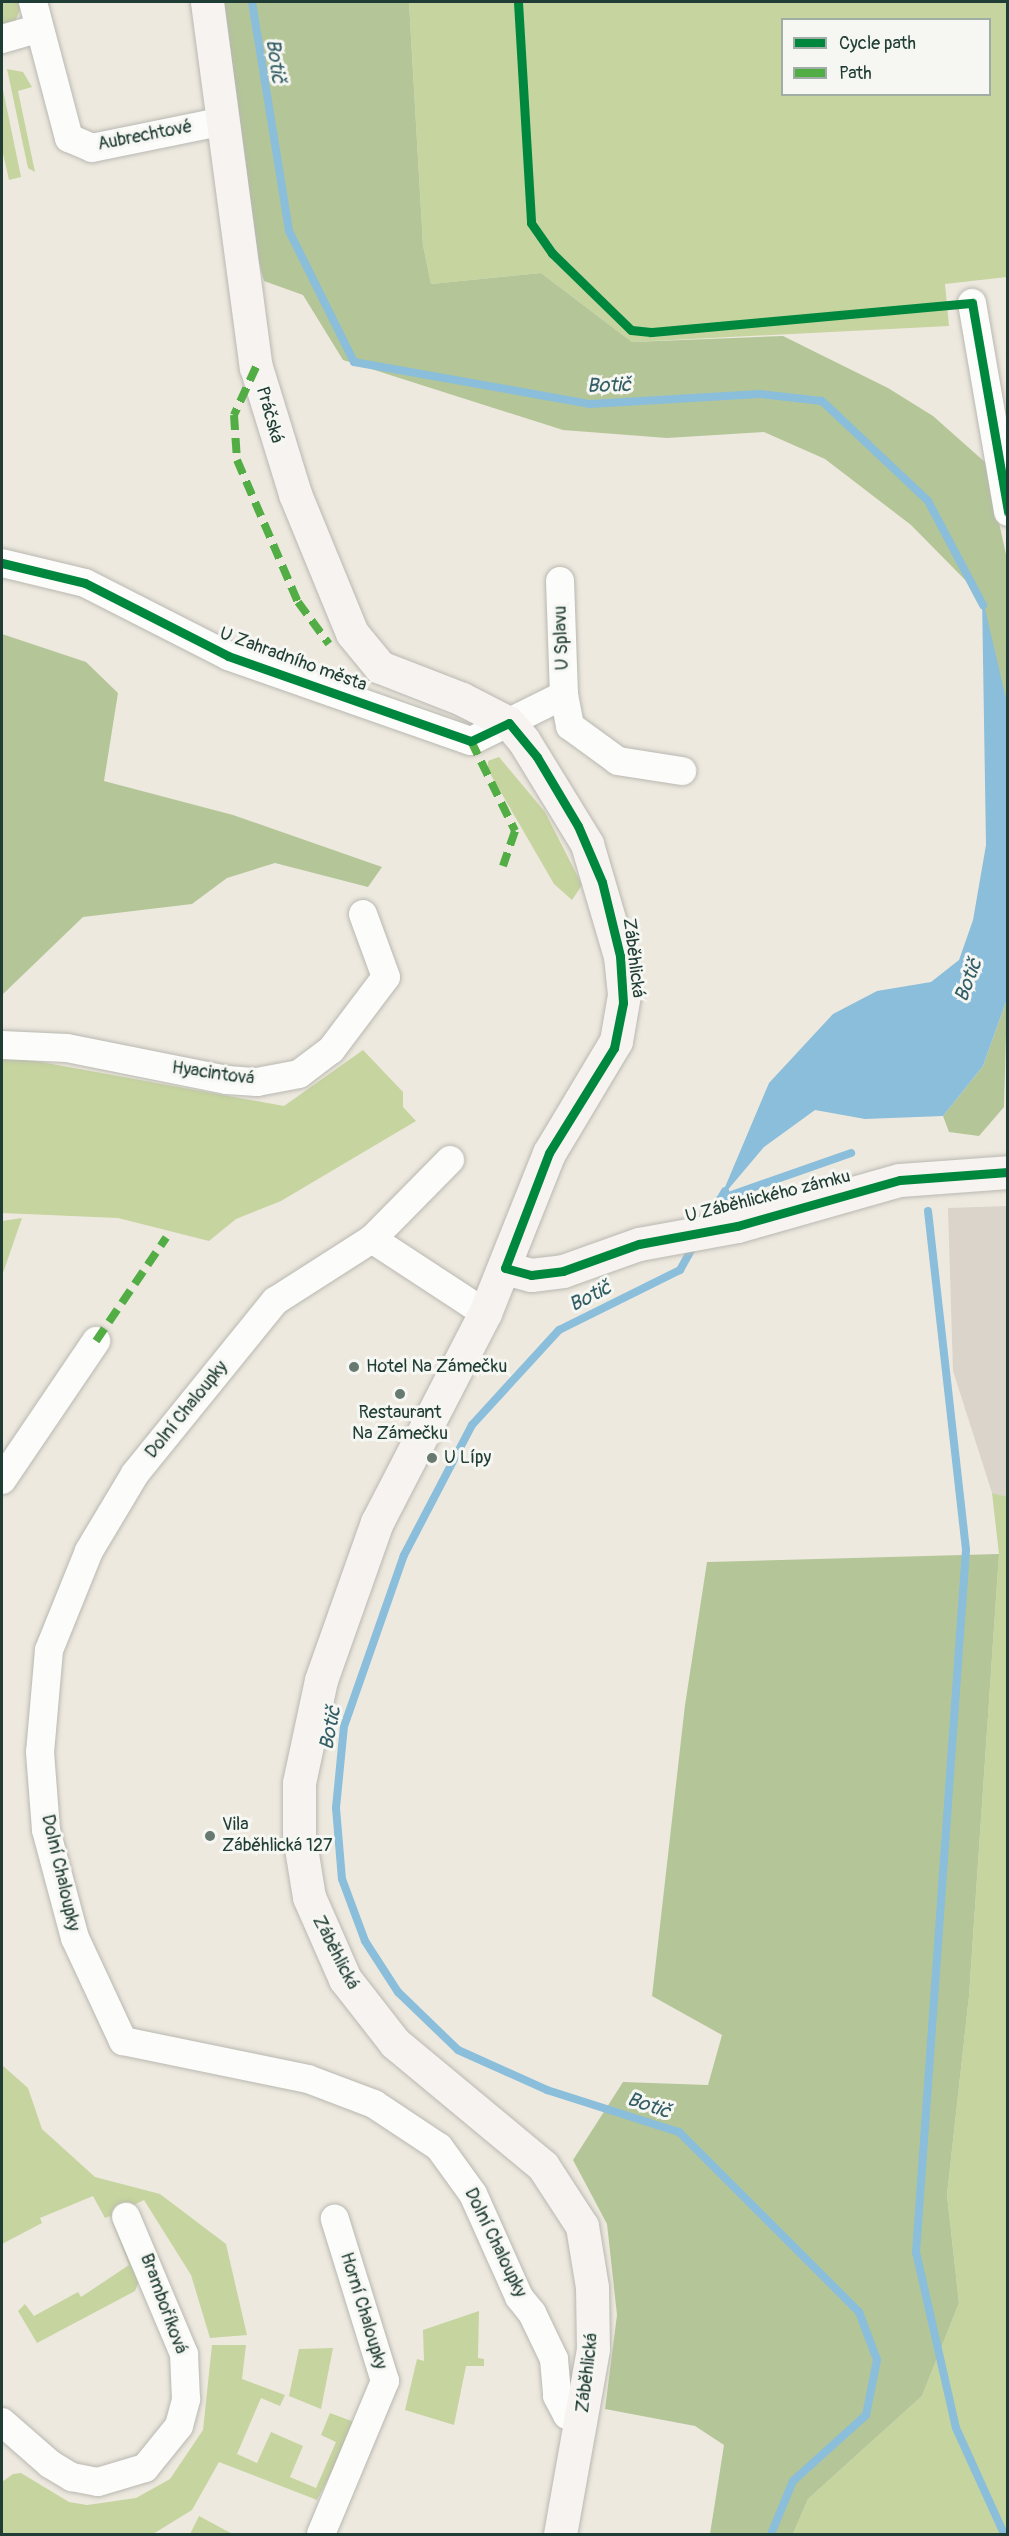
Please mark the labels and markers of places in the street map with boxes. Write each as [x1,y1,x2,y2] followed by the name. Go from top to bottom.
[366,1356,507,1378] place label: Hotel Na Zámečku
[347,1360,361,1374] marker: Hotel Na Zámečku
[393,1387,407,1401] marker: Restaurant Na Zámečku
[352,1403,448,1446] place label: Restaurant Na Zámečku
[444,1447,491,1469] place label: U Lípy
[425,1451,439,1465] marker: U Lípy
[222,1815,333,1858] place label: Vila Záběhlická 127
[203,1829,217,1843] marker: Vila Záběhlická 127

